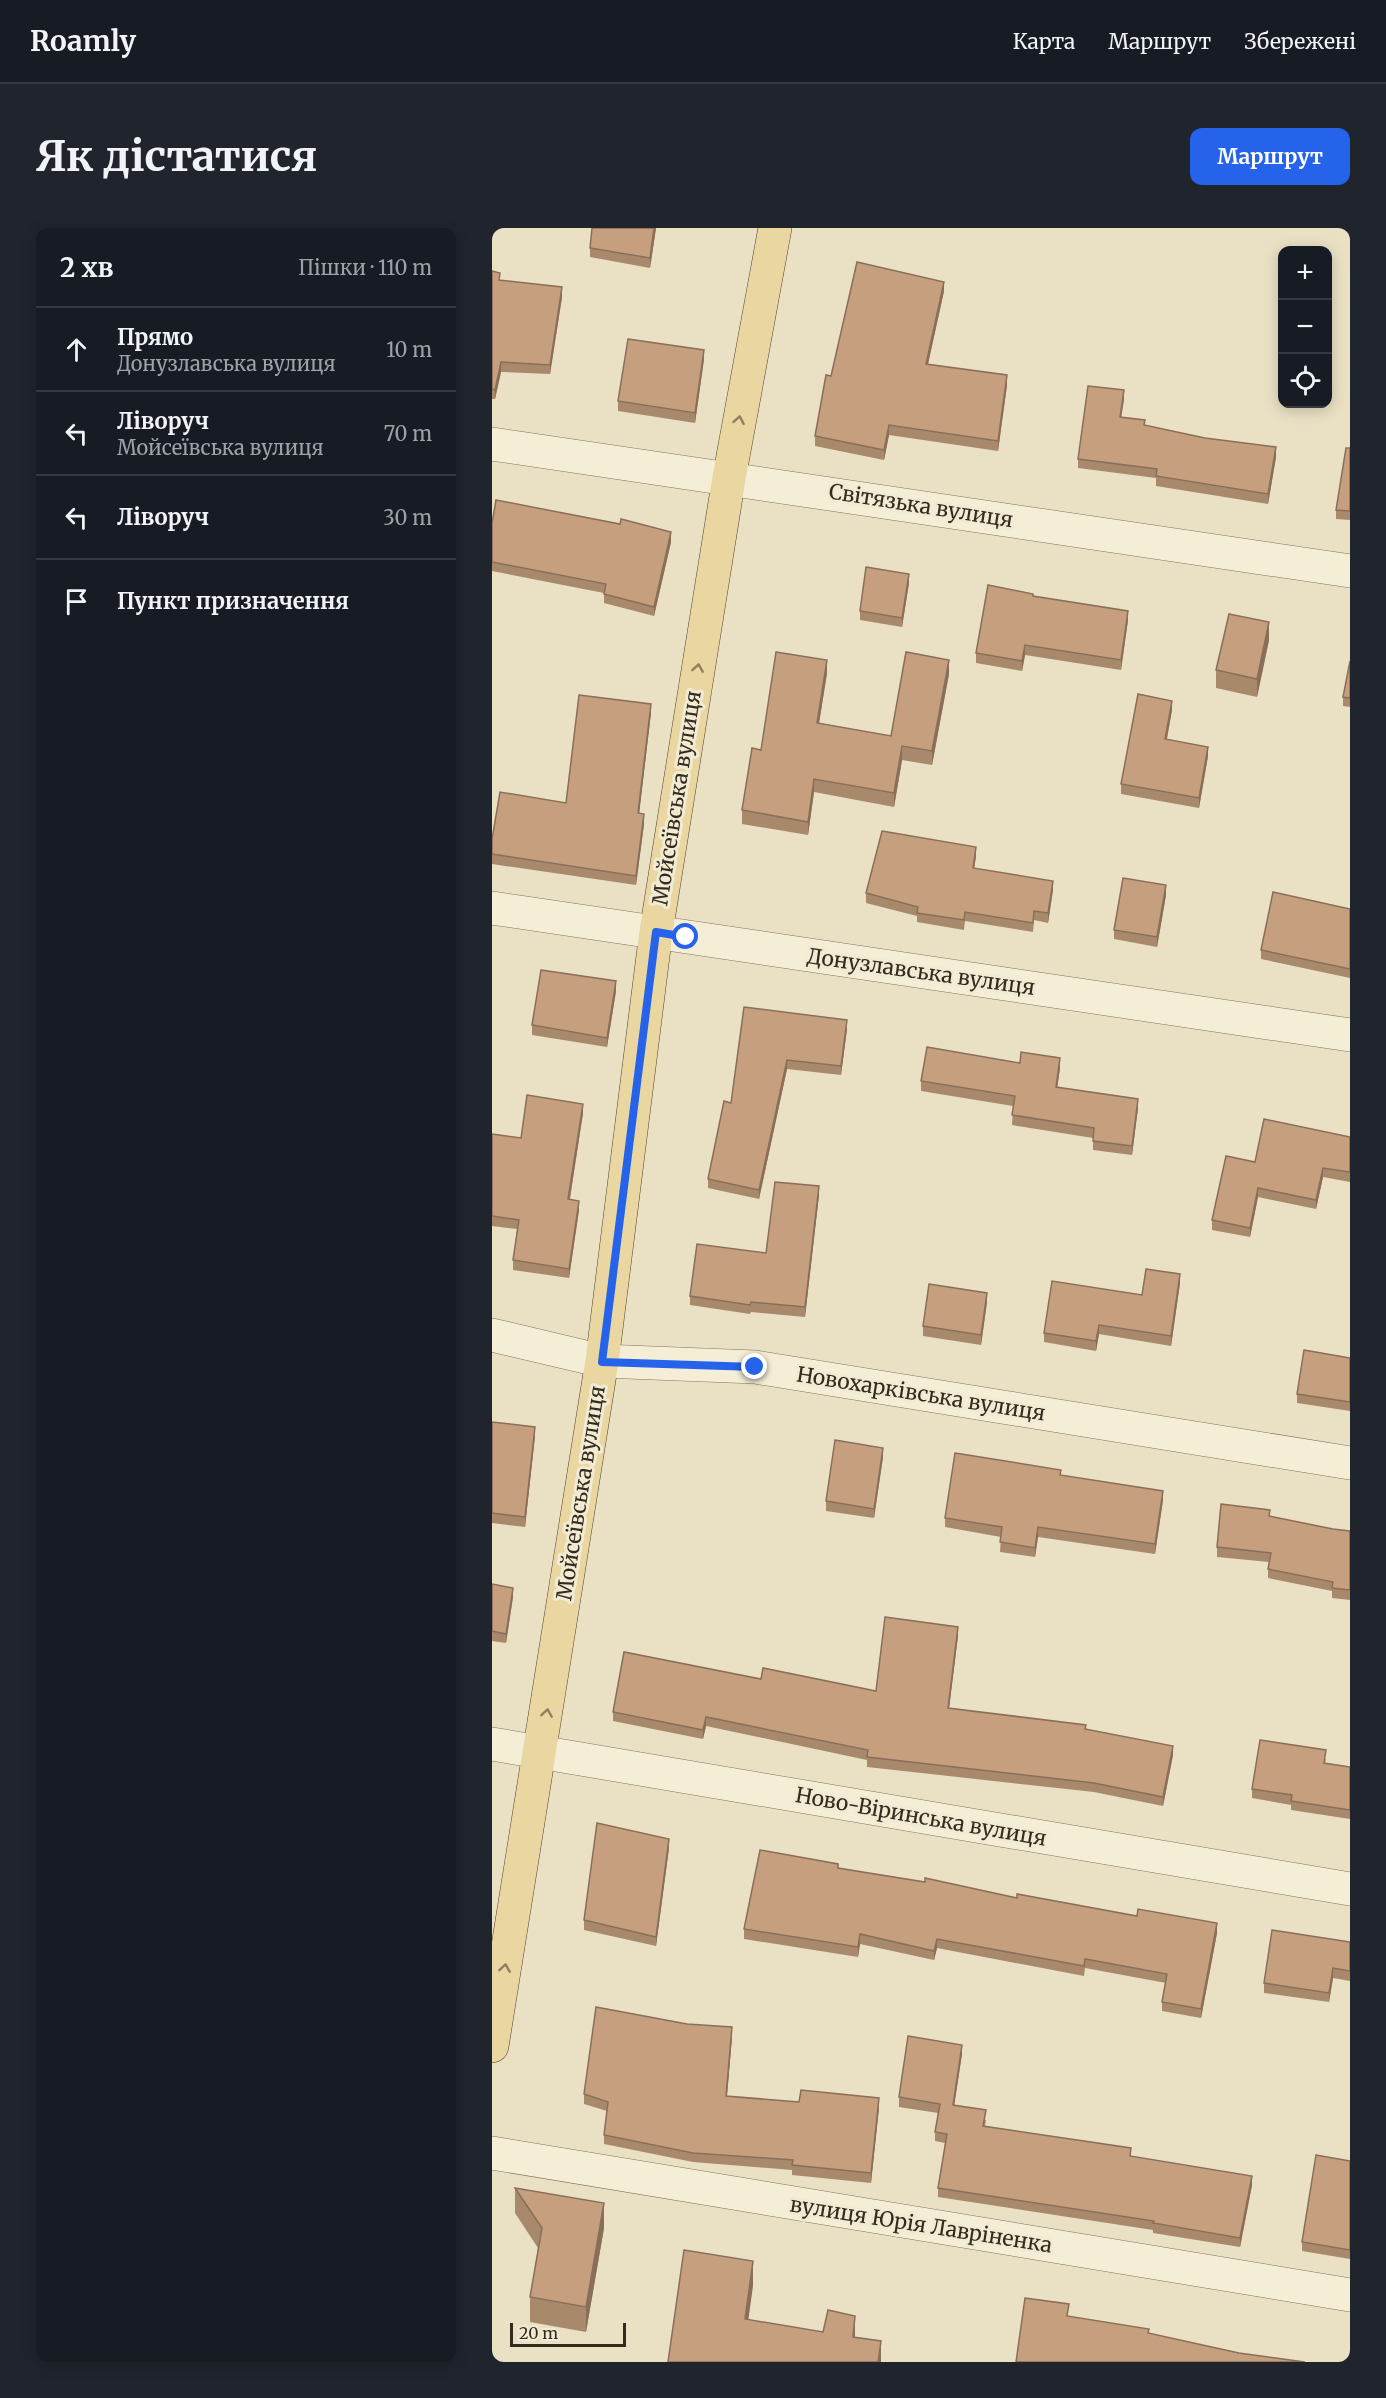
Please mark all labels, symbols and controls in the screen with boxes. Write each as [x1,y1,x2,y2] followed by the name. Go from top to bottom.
[30,23,136,59] text: Roamly
[1013,28,1075,55] text: Карта
[1108,28,1211,55] text: Маршрут
[1244,28,1356,55] text: Збережені
[1190,128,1350,185] button: Маршрут
[36,130,317,182] text: Як дістатися
[1278,246,1332,408] map controls
[1278,246,1332,300] button: +
[60,251,114,284] text: 2 хв
[298,255,432,280] text: Пішки · 110 m
[1278,300,1332,354] button: −
[117,323,193,351] text: Прямо
[60,333,93,366] icon: ahead
[386,337,432,362] text: 10 m
[117,351,336,376] text: Донузлавська вулиця
[1278,354,1332,408] button: locate
[117,407,209,435] text: Ліворуч
[733,415,745,425] one-way arrow
[60,417,93,450] icon: left
[384,421,432,446] text: 70 m
[117,435,324,460] text: Мойсеївська вулиця
[827,478,1015,533] street label: Світязька вулиця
[60,501,93,534] icon: left
[117,503,209,531] text: Ліворуч
[383,505,432,530] text: 30 m
[60,585,93,618] icon: arrive
[117,587,349,615] text: Пункт призначення
[691,663,704,673] one-way arrow
[646,689,707,907] street label: Мойсеївська вулиця
[672,923,698,949] route start
[805,942,1037,1001] street label: Донузлавська вулиця
[741,1353,767,1379] route end
[795,1361,1047,1427] street label: Новохарківська вулиця
[550,1384,611,1602] street label: Мойсеївська вулиця
[540,1708,552,1718] one-way arrow
[793,1781,1049,1852] street label: Ново-Віринська вулиця
[498,1963,511,1973] one-way arrow
[788,2190,1054,2259] street label: вулиця Юрія Лавріненка
[510,2320,626,2348] scale bar
[519,2323,558,2343] text: 20 m

